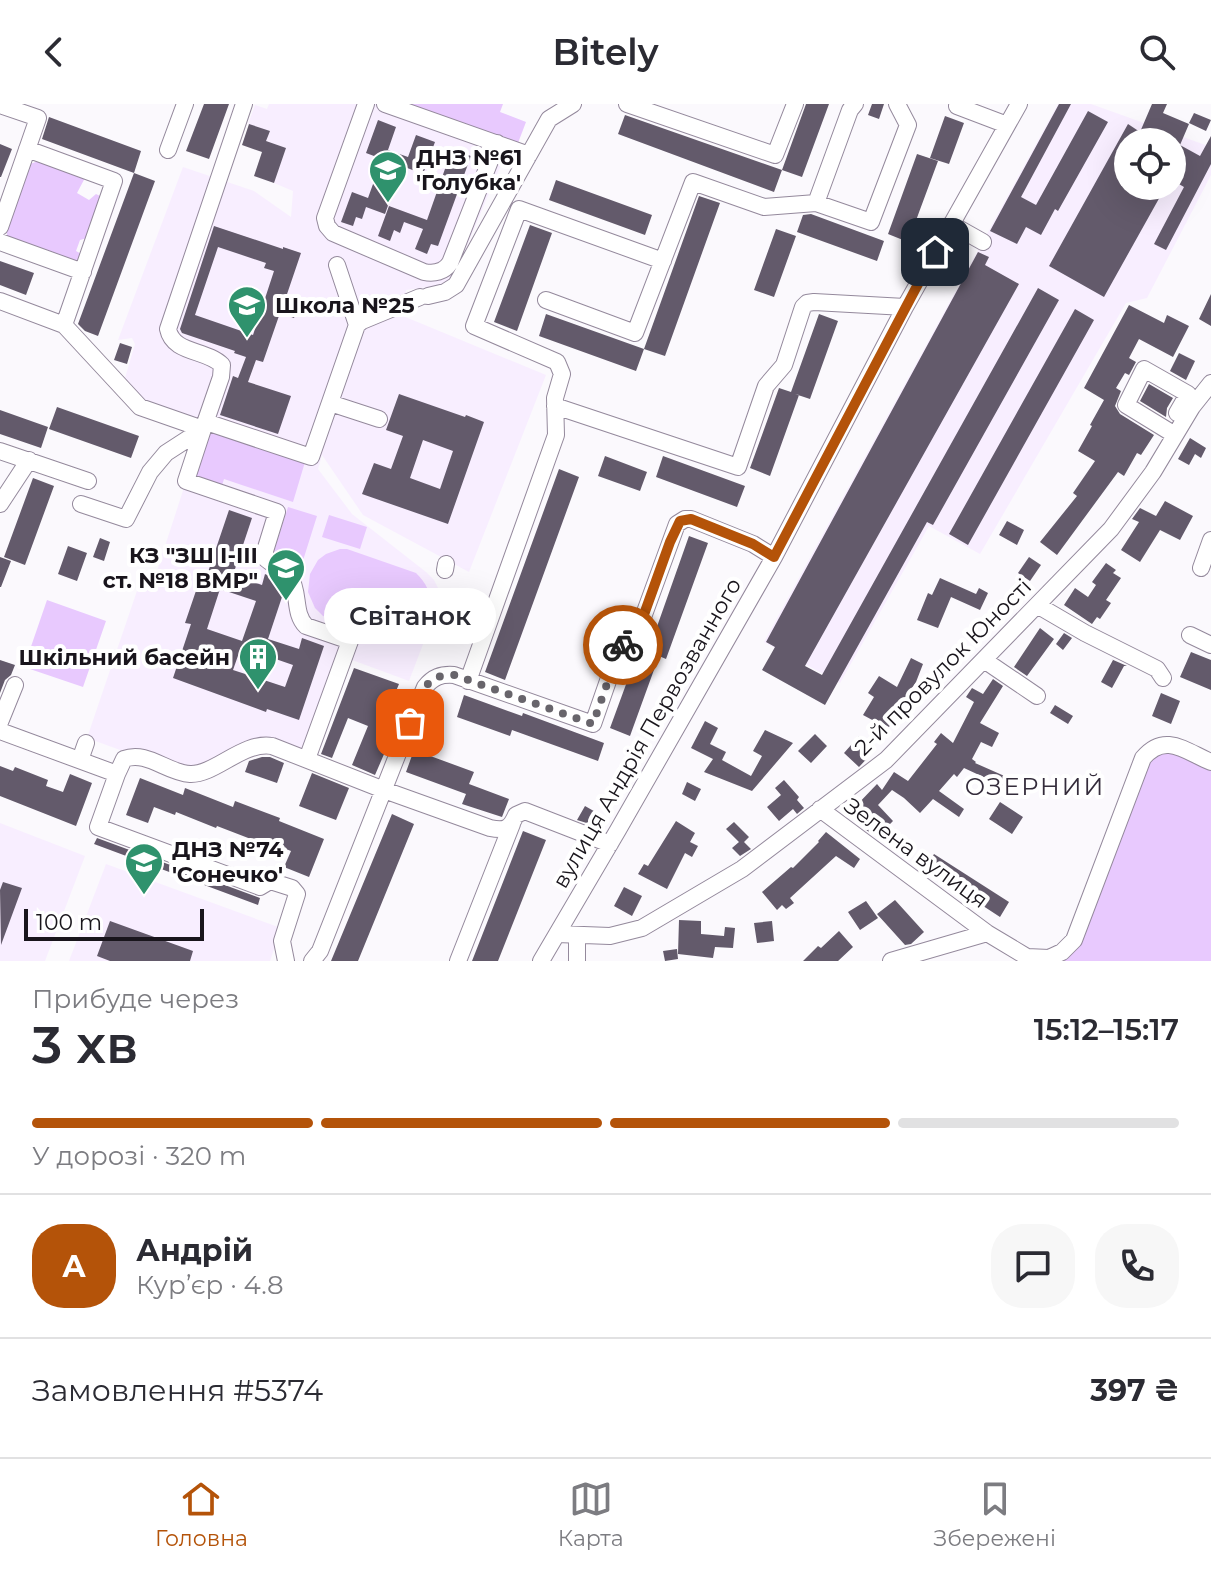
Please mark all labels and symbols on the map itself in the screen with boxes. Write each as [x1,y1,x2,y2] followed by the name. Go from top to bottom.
[416,144,522,196] place label: ДНЗ №61 'Голубка'
[367,149,409,204] school or university icon: ДНЗ №61 'Голубка'
[901,218,969,286] pin
[226,284,268,339] school or university icon: Школа №25
[275,292,415,319] place label: Школа №25
[103,542,258,594] place label: КЗ "ЗШ І-ІІІ ст. №18 ВМР"
[265,547,307,602] school or university icon: КЗ "ЗШ І-ІІІ ст. №18 ВМР"
[547,573,747,893] street label: вулиця Андрія Первозванного
[849,573,1037,761] street label: 2-й провулок Юності
[324,587,496,643] callout: Світанок
[583,605,663,685] courier
[237,636,279,691] building icon: Шкільний басейн
[19,644,230,671] place label: Шкільний басейн
[376,689,444,757] pin
[965,772,1105,801] district label: ОЗЕРНИЙ
[839,792,993,914] street label: Зелена вулиця
[172,836,284,888] place label: ДНЗ №74 'Сонечко'
[123,841,165,896] school or university icon: ДНЗ №74 'Сонечко'
[24,905,204,941] scale bar

